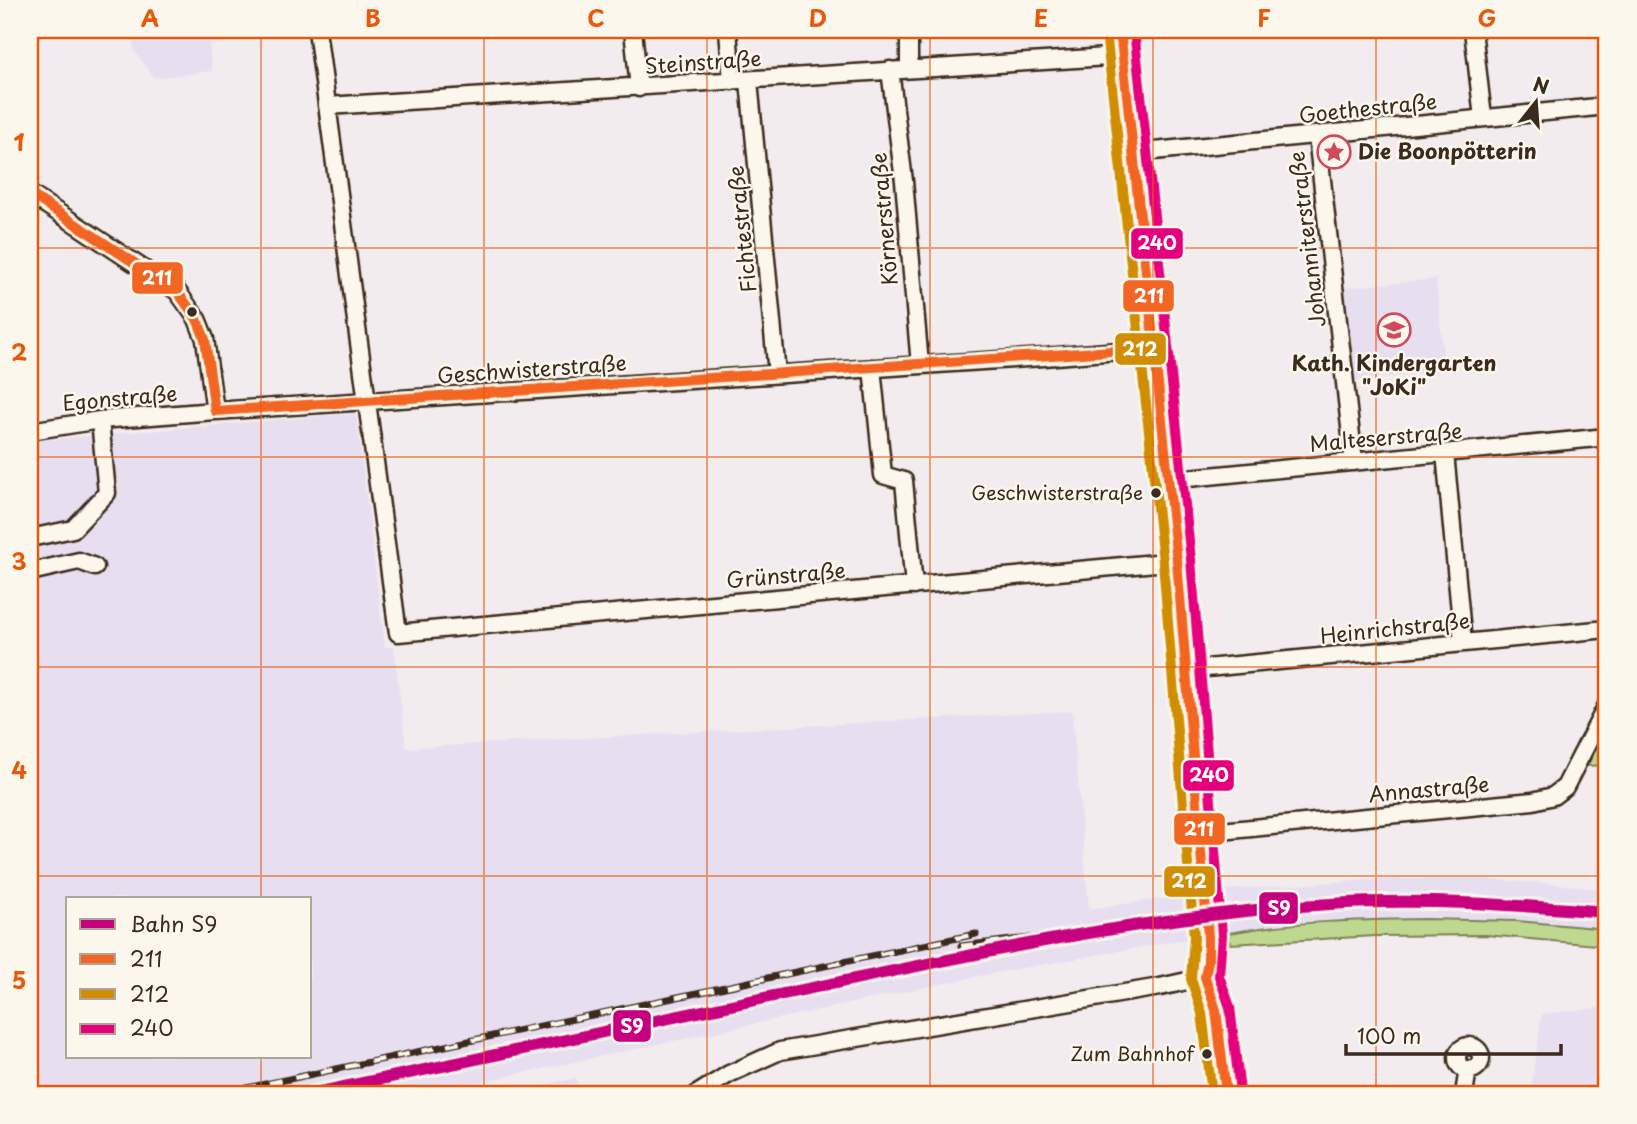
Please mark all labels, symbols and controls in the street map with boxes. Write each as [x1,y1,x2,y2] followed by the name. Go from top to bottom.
[141,0,159,35] text: A
[365,0,381,35] text: B
[587,0,605,35] text: C
[809,0,827,35] text: D
[1034,0,1048,35] text: E
[1257,0,1271,35] text: F
[1478,0,1496,35] text: G
[643,41,762,81] street label: Steinstraße
[1500,66,1570,136] north arrow
[1530,69,1553,100] text: N
[1297,84,1438,130] street label: Goethestraße
[14,124,25,159] text: 1
[1315,133,1353,171] place icon: Die Boonpötterin
[1358,134,1537,166] place label: Die Boonpötterin
[1279,150,1333,329] street label: Johanniterstraße
[861,151,905,287] street label: Körnerstraße
[718,164,764,294] street label: Fichtestraße
[1130,227,1184,260] line badge: 240
[1137,228,1177,256] text: 240
[131,261,184,295] line badge: 211
[142,263,172,291] text: 211
[1122,279,1175,313] line badge: 211
[1134,281,1164,309] text: 211
[185,305,199,319] unlabelled marker
[1375,311,1413,349] school or university icon: Kath. Kindergarten "JoKi"
[1114,332,1167,366] line badge: 212
[11,334,27,369] text: 2
[1122,334,1158,362] text: 212
[436,345,628,391] street label: Geschwisterstraße
[1292,346,1496,402] place label: Kath. Kindergarten "JoKi"
[61,376,178,418] street label: Egonstraße
[1308,413,1464,459] street label: Malteserstraße
[971,478,1143,506] place label: Geschwisterstraße
[1149,486,1163,500] marker: Geschwisterstraße
[11,543,27,578] text: 3
[725,553,847,595] street label: Grünstraße
[1318,603,1471,651] street label: Heinrichstraße
[11,752,27,787] text: 4
[1182,759,1235,792] line badge: 240
[1189,760,1229,788] text: 240
[1367,767,1491,809] street label: Annastraße
[1173,812,1226,846] line badge: 211
[1184,814,1214,842] text: 211
[1163,865,1216,898] line badge: 212
[1171,866,1207,894] text: 212
[1258,891,1299,925] line badge: S9
[1267,893,1291,921] text: S9
[66,897,312,1058] legend
[130,907,217,939] text: Bahn S9
[130,942,162,974] text: 211
[12,962,26,997] text: 5
[130,977,169,1009] text: 212
[612,1009,652,1043] line badge: S9
[130,1011,174,1043] text: 240
[620,1011,644,1039] text: S9
[1346,1012,1562,1056] scale bar
[1357,1019,1421,1051] text: 100 m
[1071,1039,1196,1067] place label: Zum Bahnhof
[1200,1047,1214,1061] marker: Zum Bahnhof

